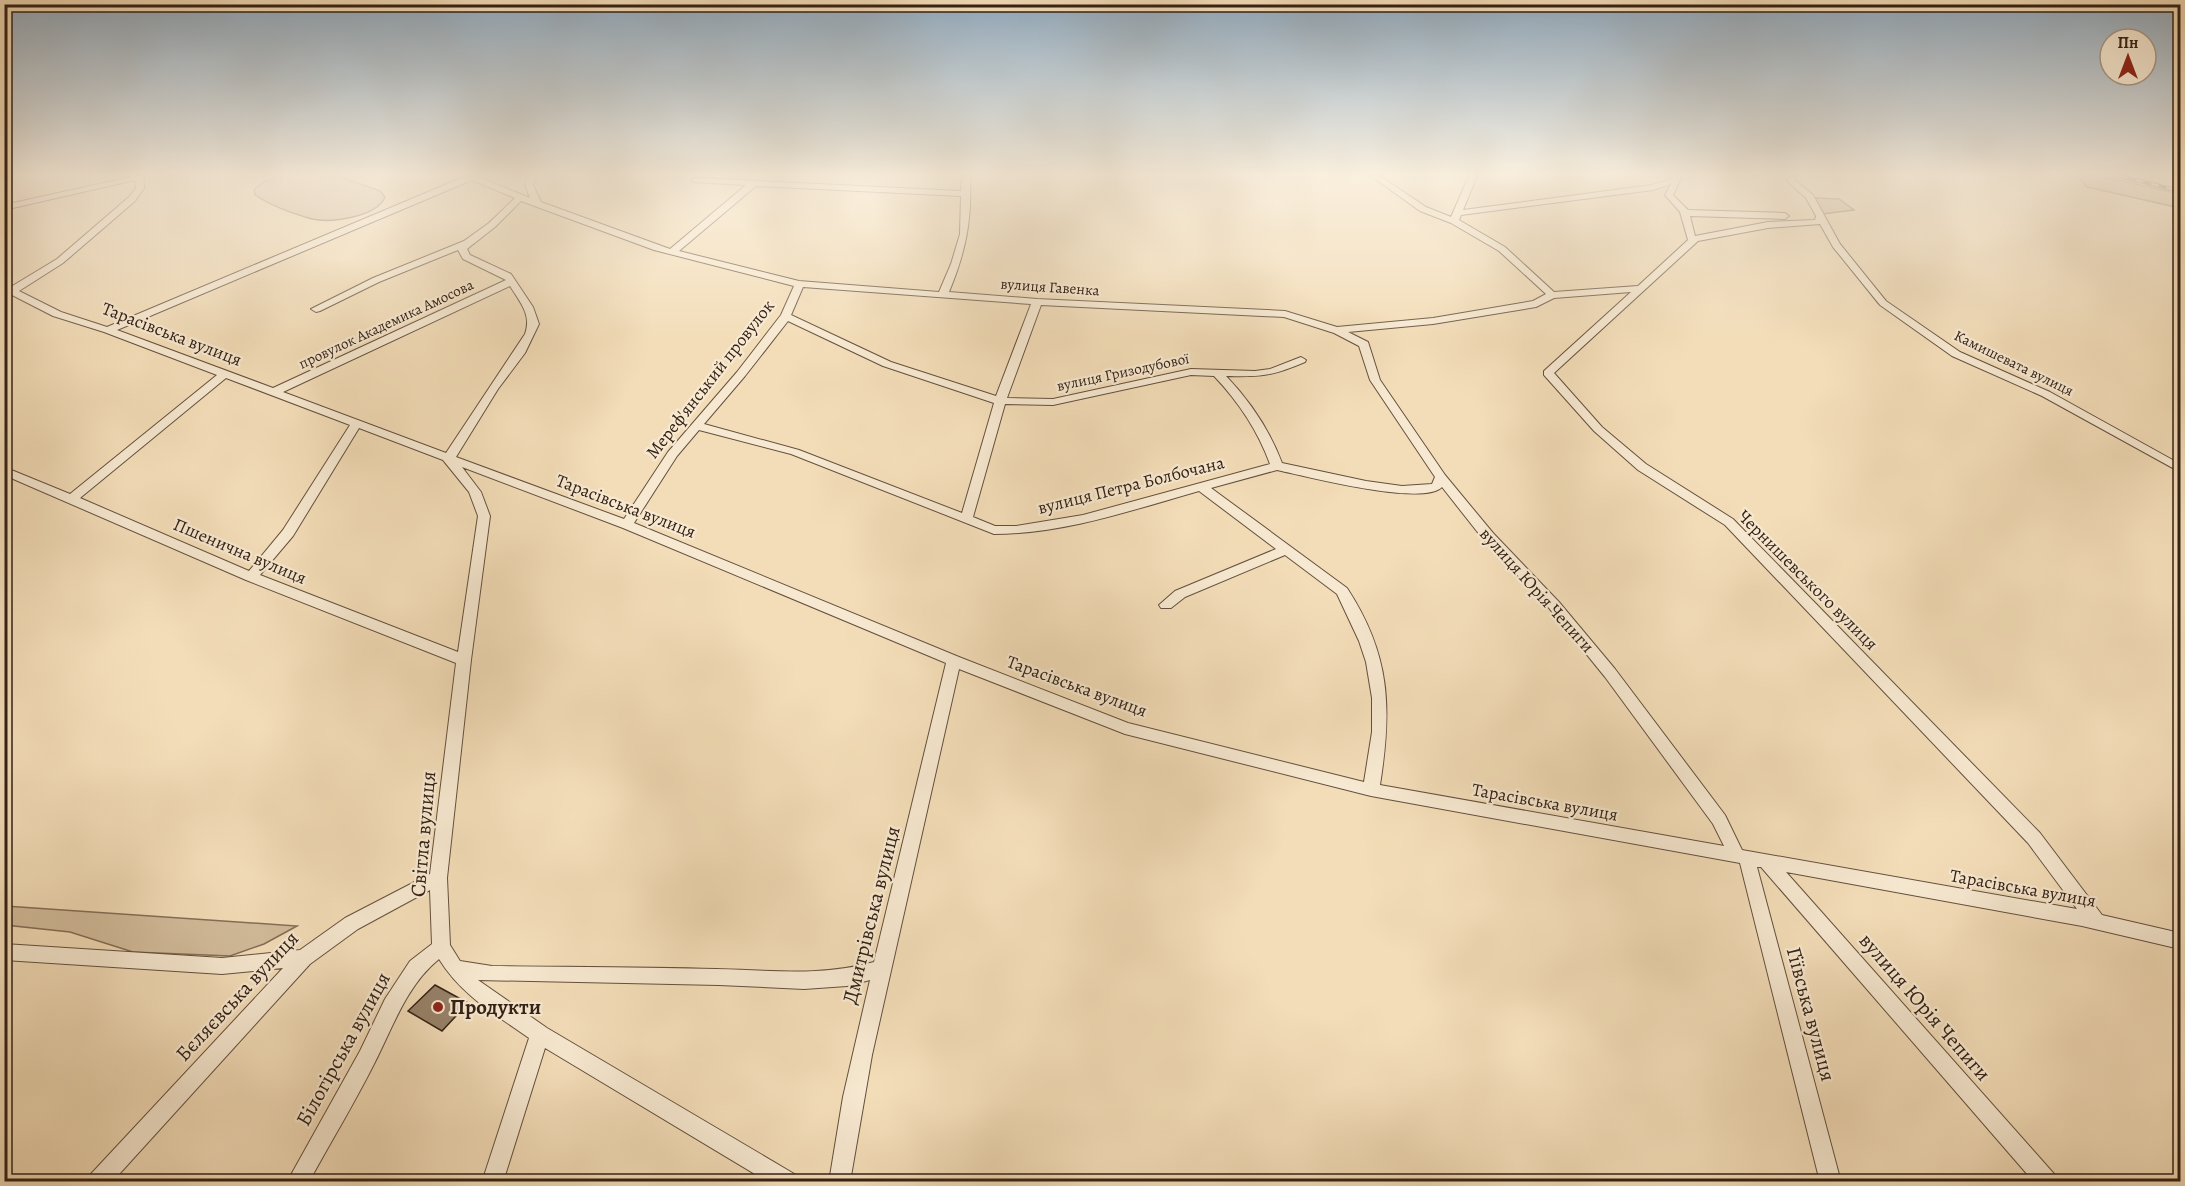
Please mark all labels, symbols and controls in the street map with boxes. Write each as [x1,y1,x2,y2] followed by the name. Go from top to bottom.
[2098,27,2158,87] north arrow
[2118,32,2138,54] text: Пн
[1000,274,1100,300] street label: вулиця Гавенка
[295,275,477,373] street label: провулок Академика Амосова
[640,295,780,463] street label: Мереф'янський провулок
[99,296,245,372] street label: Тарасівська вулиця
[1951,325,2077,401] street label: Камишевата вулиця
[1055,348,1191,396] street label: вулиця Гризодубової
[1035,450,1227,520] street label: вулиця Петра Болбочана
[553,468,699,544] street label: Тарасівська вулиця
[1733,505,1883,655] street label: Чернишевського вулиця
[170,512,310,590] street label: Пшенична вулиця
[1474,522,1600,658] street label: вулиця Юрія Чепиги
[1003,649,1151,723] street label: Тарасівська вулиця
[404,770,442,898] street label: Світла вулиця
[1470,777,1620,827] street label: Тарасівська вулиця
[835,823,907,1007] street label: Дмитрівська вулиця
[1948,863,2098,913] street label: Тарасівська вулиця
[169,925,305,1067] street label: Бєляєвська вулиця
[1853,927,1997,1087] street label: вулиця Юрія Чепиги
[1780,944,1842,1084] street label: Гіївська вулиця
[289,967,397,1131] street label: Білогірська вулиця
[450,993,541,1021] place label: Продукти
[431,1000,445,1014] marker: Продукти

